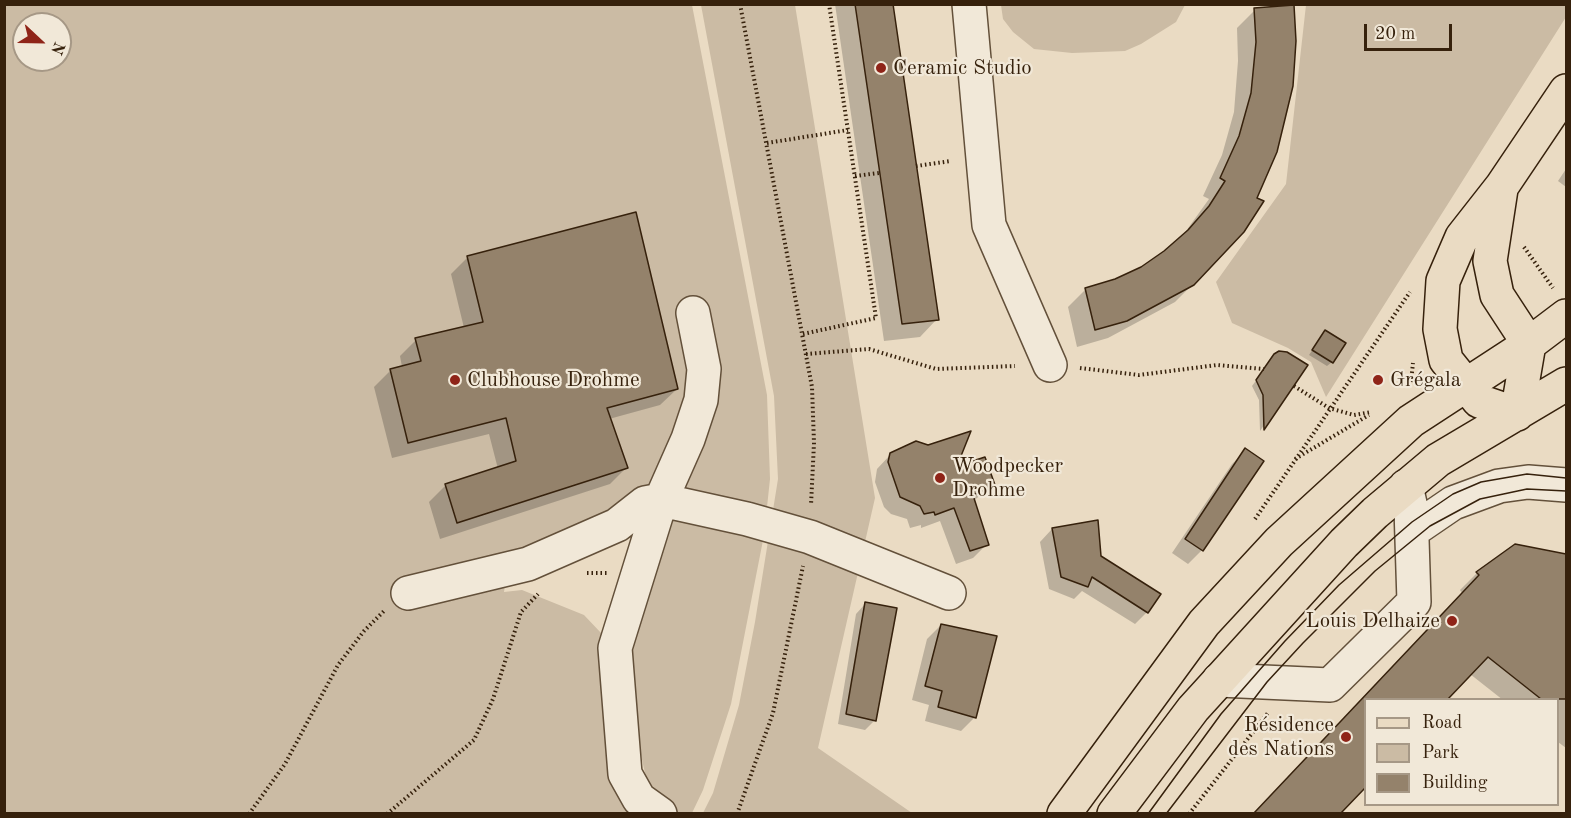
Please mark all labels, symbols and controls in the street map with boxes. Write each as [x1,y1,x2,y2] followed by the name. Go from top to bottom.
[12,12,72,72] north arrow
[1367,12,1456,50] scale bar
[1375,25,1415,43] text: 20 m
[47,39,67,57] text: N
[893,55,1032,81] place label: Ceramic Studio
[874,61,888,75] marker: Ceramic Studio
[467,367,640,393] place label: Clubhouse Drohme
[1390,367,1461,393] place label: Grégala
[448,373,462,387] marker: Clubhouse Drohme
[1371,373,1385,387] marker: Grégala
[952,453,1063,503] place label: Woodpecker Drohme
[933,471,947,485] marker: Woodpecker Drohme
[1306,608,1440,634] place label: Louis Delhaize
[1445,614,1459,628] marker: Louis Delhaize
[1364,698,1559,806] legend
[1228,712,1334,762] place label: Résidence des Nations
[1422,714,1462,732] text: Road
[1339,730,1353,744] marker: Résidence des Nations
[1422,744,1459,762] text: Park
[1422,774,1487,792] text: Building

